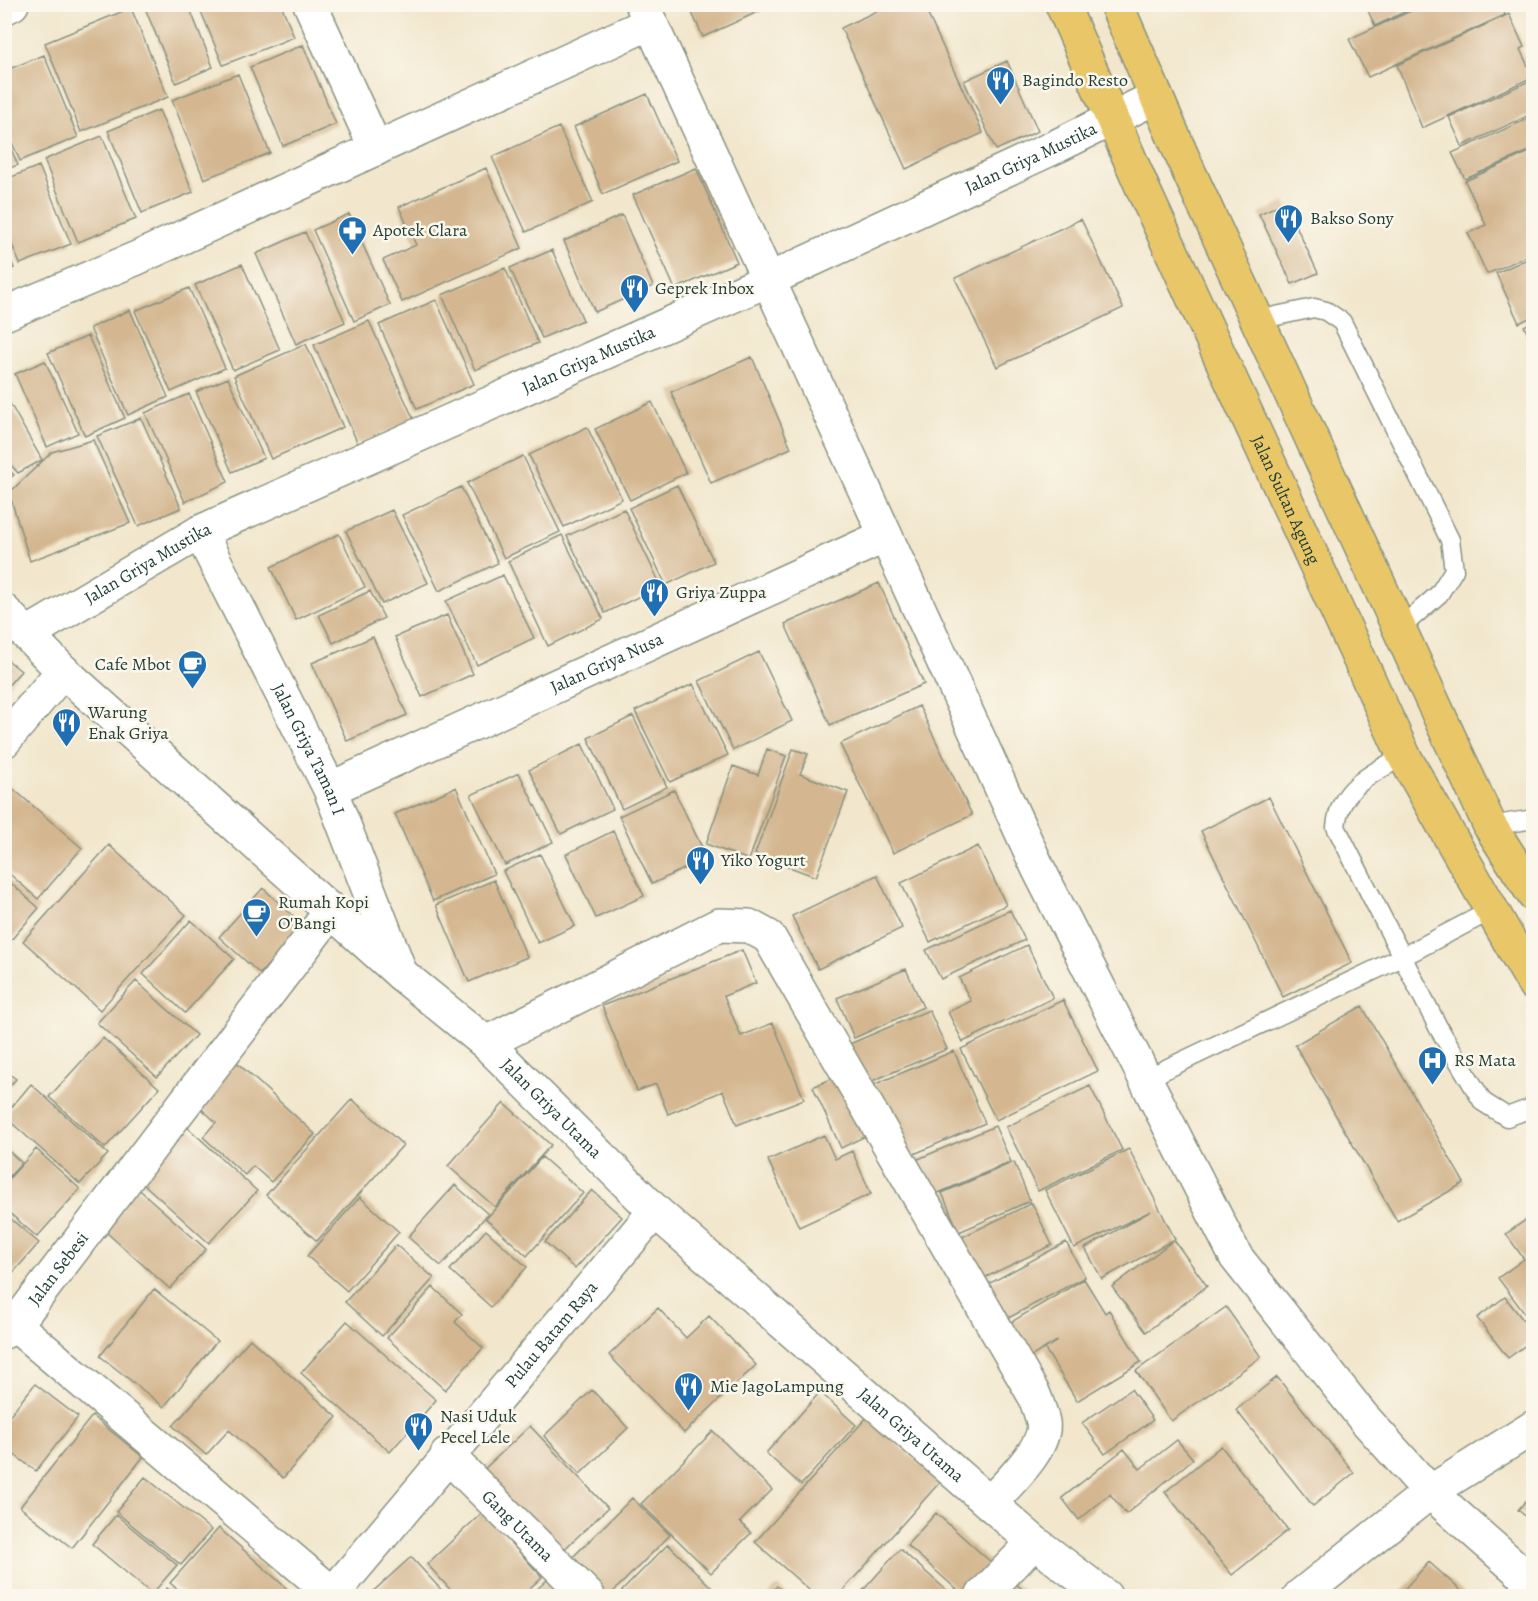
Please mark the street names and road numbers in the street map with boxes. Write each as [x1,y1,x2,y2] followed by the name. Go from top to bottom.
[961,116,1101,199] street label: Jalan Griya Mustika
[518,319,660,400] street label: Jalan Griya Mustika
[1246,431,1326,568] street label: Jalan Sultan Agung
[80,516,215,610] street label: Jalan Griya Mustika
[546,626,668,699] street label: Jalan Griya Nusa
[266,679,351,819] street label: Jalan Griya Taman I
[496,1053,608,1164] street label: Jalan Griya Utama
[22,1227,94,1310] street label: Jalan Sebesi
[499,1275,603,1393] street label: Pulau Batam Raya
[853,1382,970,1488] street label: Jalan Griya Utama
[476,1484,559,1567] street label: Gang Utama

